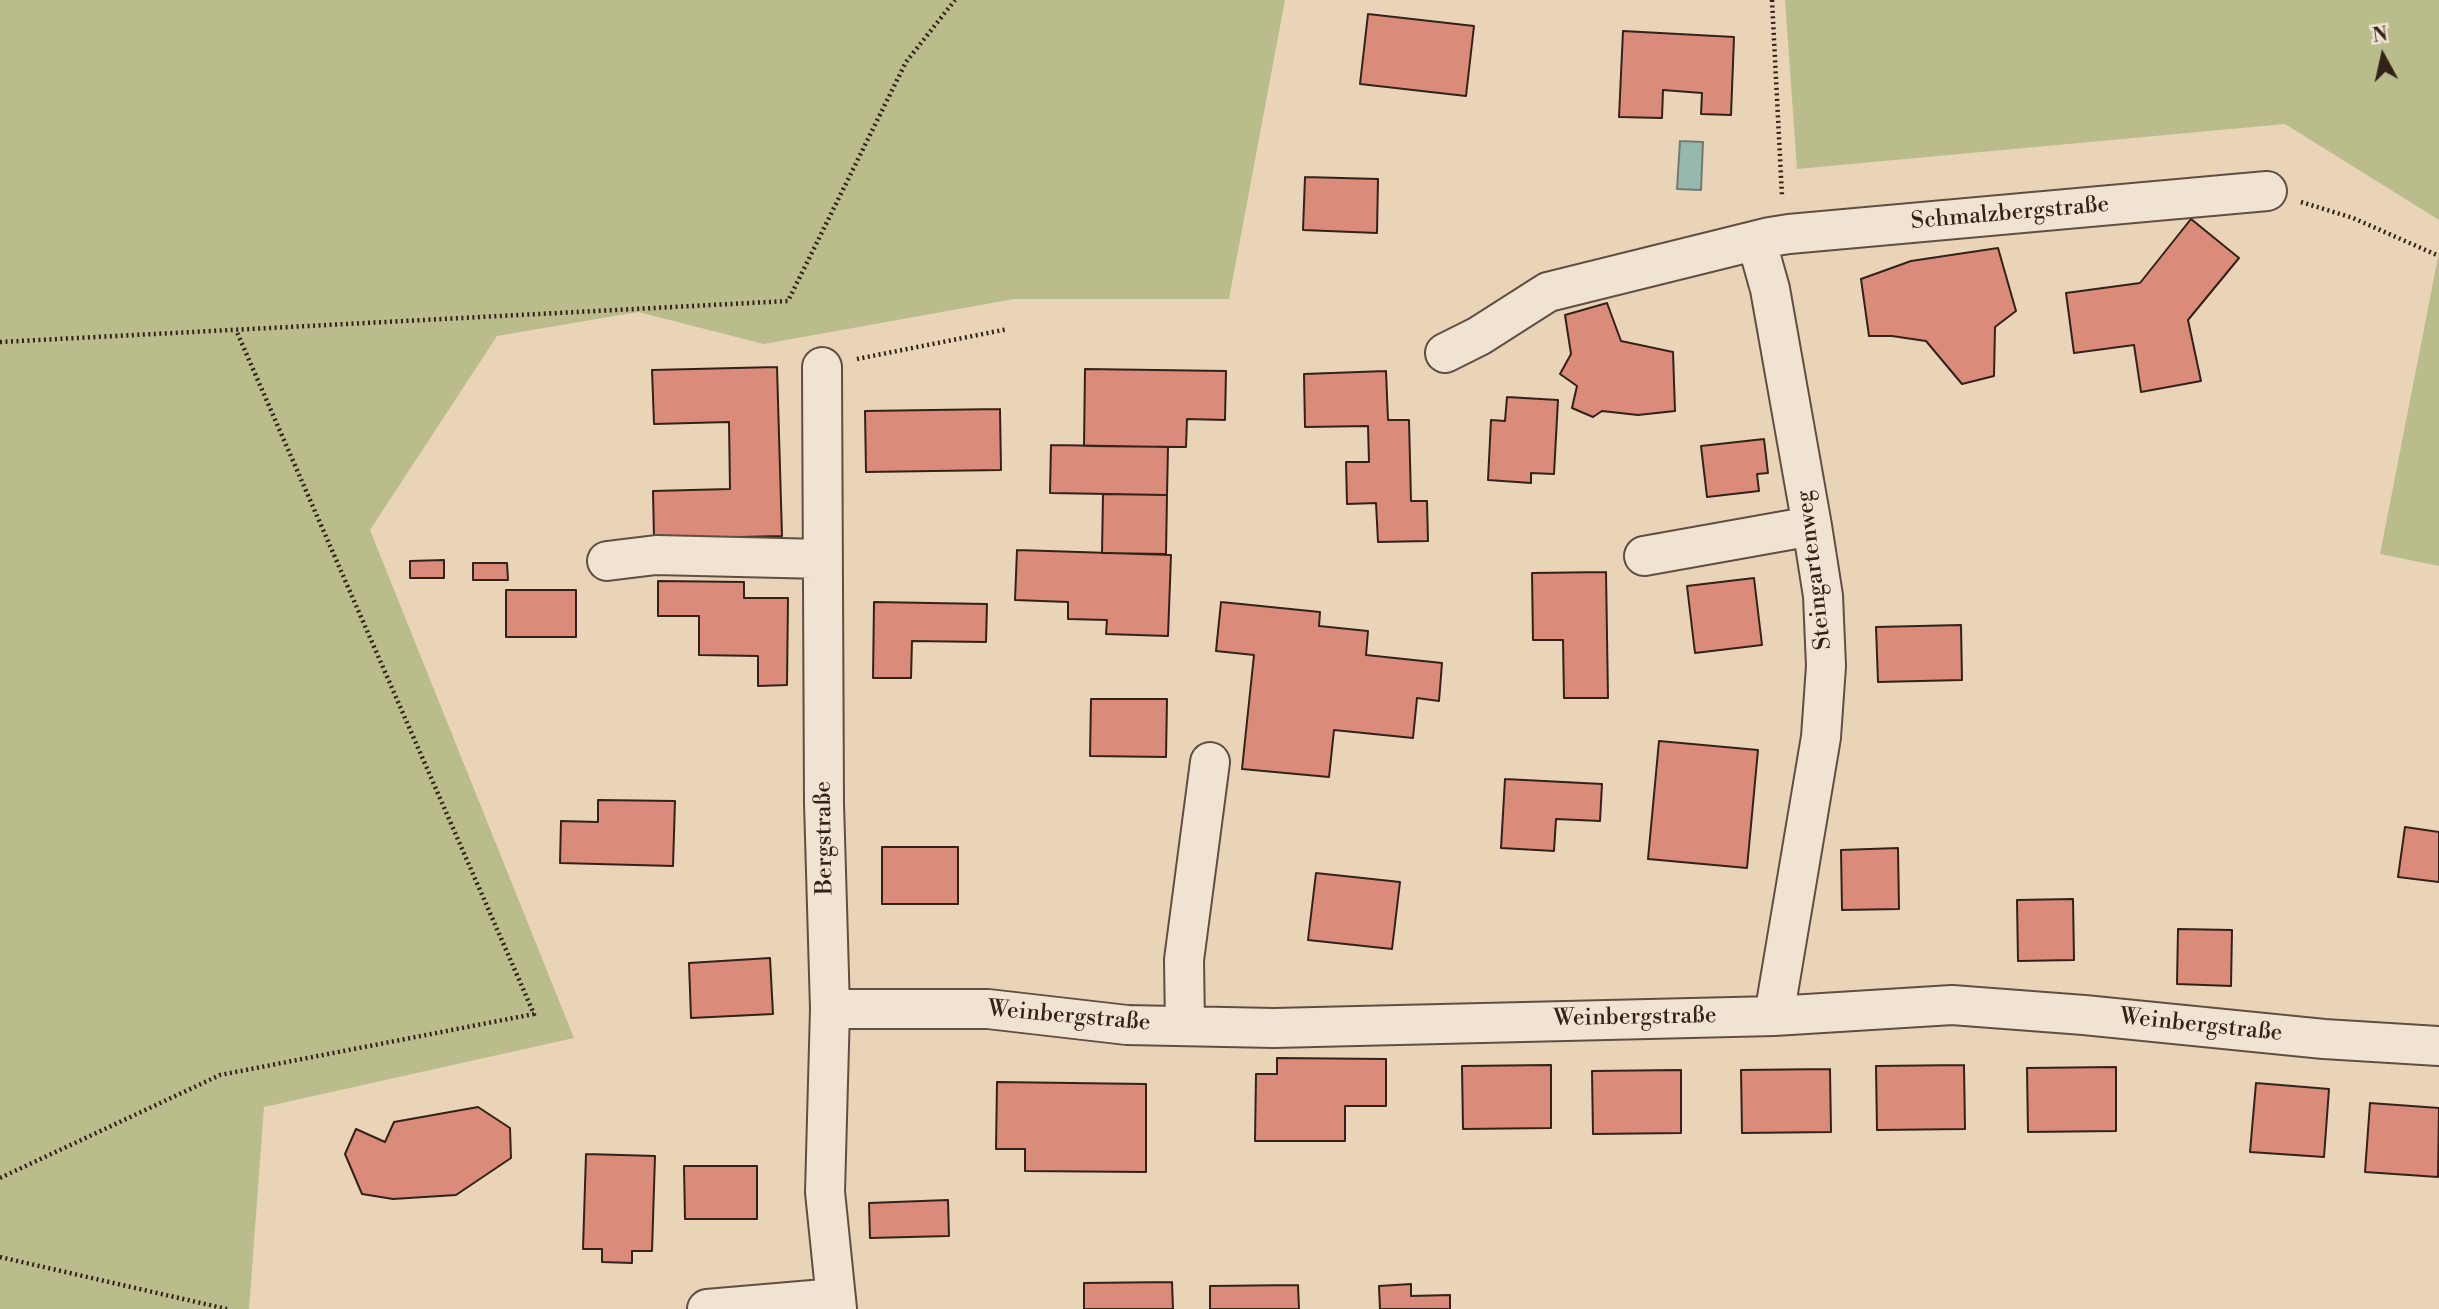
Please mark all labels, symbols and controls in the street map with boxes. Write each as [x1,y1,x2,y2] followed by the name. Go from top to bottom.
[2348,21,2418,91] north arrow
[2371,22,2389,48] text: N
[1910,192,2110,236] street label: Schmalzbergstraße
[1792,489,1838,651] street label: Steingartenweg
[810,781,840,895] street label: Bergstraße
[987,996,1151,1038] street label: Weinbergstraße
[1553,1003,1717,1033] street label: Weinbergstraße
[2118,1004,2284,1048] street label: Weinbergstraße

